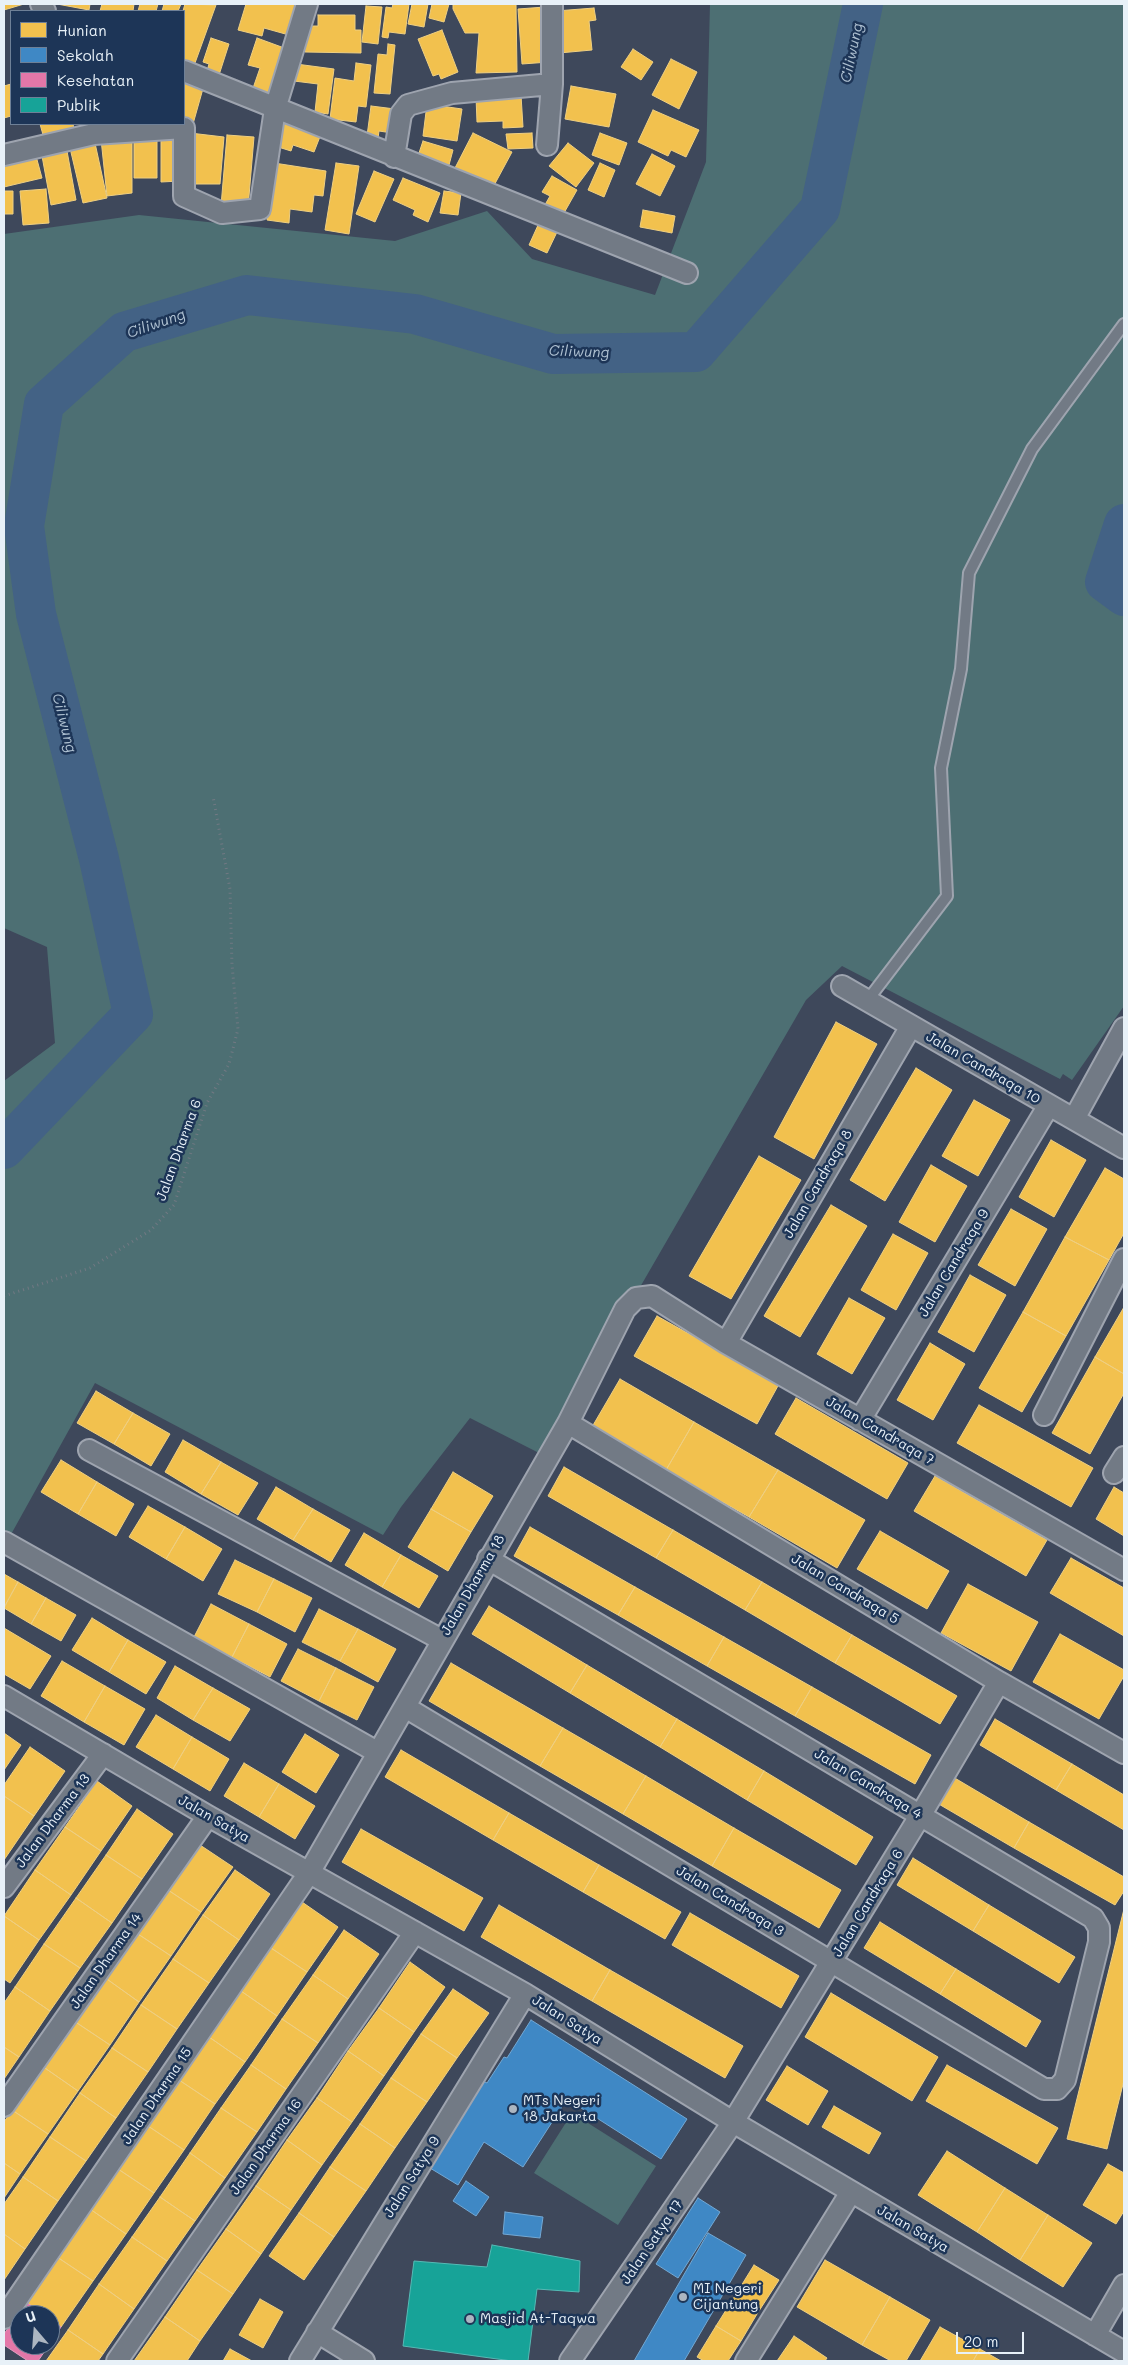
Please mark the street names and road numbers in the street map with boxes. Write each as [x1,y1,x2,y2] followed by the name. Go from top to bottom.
[923,1028,1043,1108] street label: Jalan Candraqa 10
[153,1097,205,1203] street label: Jalan Dharma 6
[780,1127,856,1241] street label: Jalan Candraqa 8
[915,1206,993,1320] street label: Jalan Candraqa 9
[823,1393,937,1469] street label: Jalan Candraqa 7
[437,1532,509,1638] street label: Jalan Dharma 18
[788,1550,902,1628] street label: Jalan Candraqa 5
[811,1745,925,1823] street label: Jalan Candraqa 4
[12,1771,94,1871] street label: Jalan Dharma 13
[175,1792,253,1846] street label: Jalan Satya
[829,1846,907,1960] street label: Jalan Candraqa 6
[673,1862,787,1940] street label: Jalan Candraqa 3
[67,1910,145,2012] street label: Jalan Dharma 14
[529,1992,605,2048] street label: Jalan Satya
[118,2044,196,2148] street label: Jalan Dharma 15
[227,2096,305,2198] street label: Jalan Dharma 16
[380,2133,444,2221] street label: Jalan Satya 9
[618,2197,686,2287] street label: Jalan Satya 17
[874,2202,952,2256] street label: Jalan Satya

